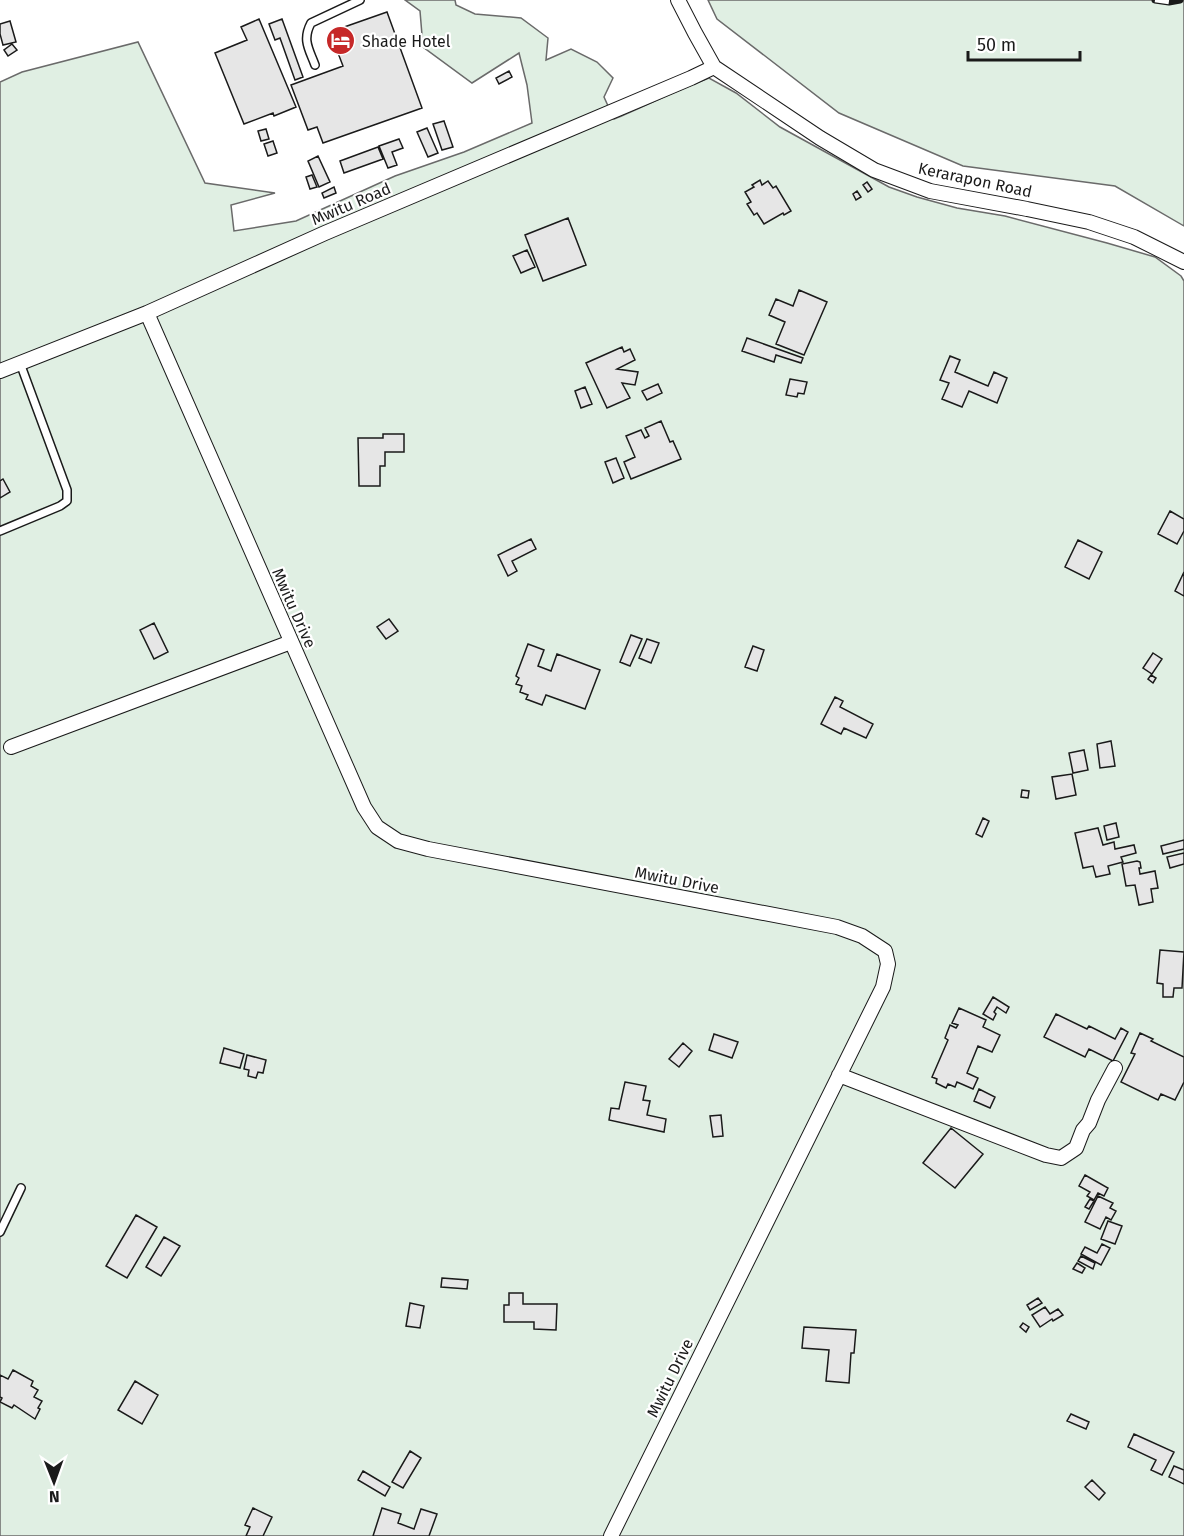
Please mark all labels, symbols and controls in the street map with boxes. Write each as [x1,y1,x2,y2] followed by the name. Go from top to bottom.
[968,24,1080,62] scale bar
[325,25,357,57] hotel icon: Shade Hotel
[362,32,451,51] place label: Shade Hotel
[977,34,1016,56] text: 50 m
[916,159,1034,201] street label: Kerarapon Road
[308,179,394,229] street label: Mwitu Road
[268,565,320,651] street label: Mwitu Drive
[633,863,721,897] street label: Mwitu Drive
[643,1336,697,1420] street label: Mwitu Drive
[24,1452,84,1512] north arrow
[49,1487,60,1506] text: N

